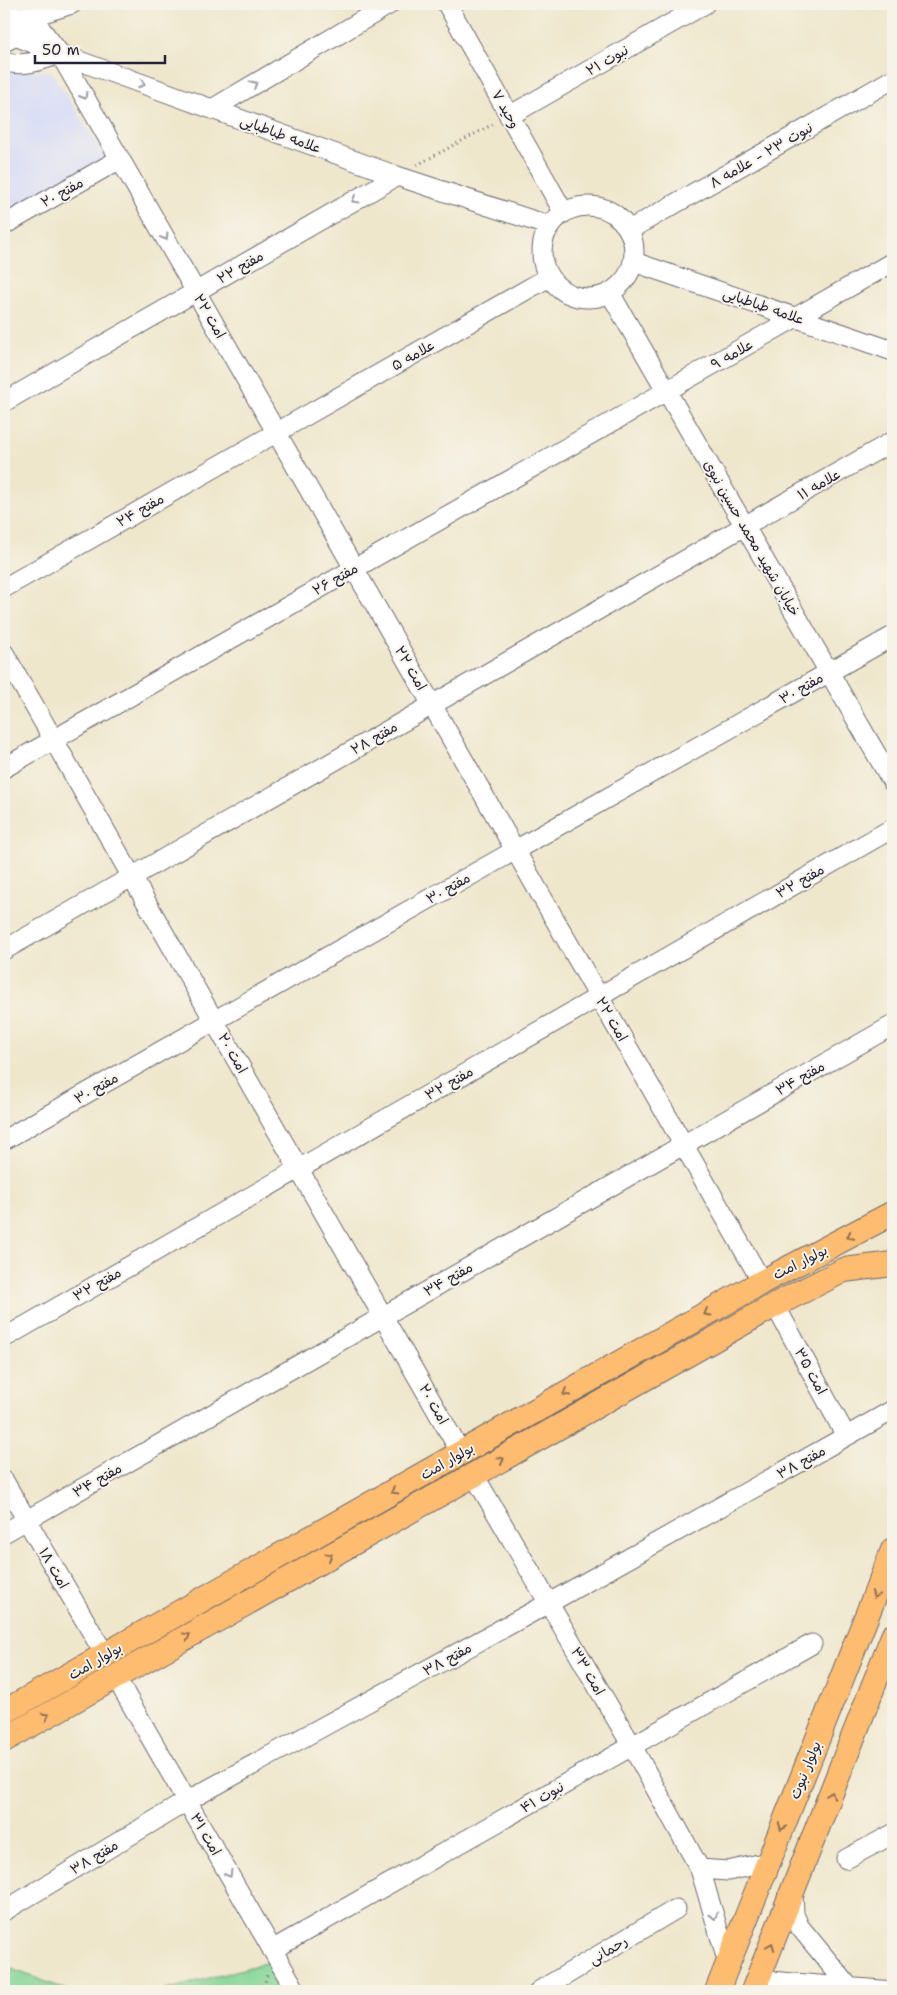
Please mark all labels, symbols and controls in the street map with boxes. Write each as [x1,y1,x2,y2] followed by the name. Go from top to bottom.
[35,32,165,64] scale bar
[42,40,80,60] text: 50 m
[582,41,632,79] street label: نبوت ۲۱
[137,78,146,88] one-way arrow
[249,81,258,91] one-way arrow
[488,86,524,132] street label: وحید ۷
[78,91,88,100] one-way arrow
[238,111,324,157] street label: علامه طباطبایی
[706,118,816,192] street label: نبوت ۲۳ - علامه ۸
[38,173,87,212] street label: مفتح ۲۰
[351,194,360,204] one-way arrow
[159,232,169,241] one-way arrow
[213,246,267,288] street label: مفتح ۲۲
[721,284,807,328] street label: علامه طباطبایی
[190,290,230,342] street label: امت ۲۲
[388,335,438,375] street label: علامه ۵
[707,335,757,373] street label: علامه ۹
[700,457,804,619] street label: خیابان شهید محمد حسین نبوی
[794,464,844,504] street label: علامه ۱۱
[113,489,167,532] street label: مفتح ۲۴
[309,559,362,600] street label: مفتح ۲۶
[391,642,431,694] street label: امت ۲۲
[776,668,827,709] street label: مفتح ۳۰
[347,717,401,759] street label: مفتح ۲۸
[773,860,828,903] street label: مفتح ۳۲
[423,868,474,909] street label: مفتح ۳۰
[592,993,632,1045] street label: امت ۲۲
[214,1030,252,1076] street label: امت ۲۰
[772,1057,828,1100] street label: مفتح ۳۴
[422,1062,477,1105] street label: مفتح ۳۲
[71,1068,122,1109] street label: مفتح ۳۰
[846,1230,855,1240] one-way arrow
[770,1241,831,1284] street label: بولوار امت
[420,1258,476,1301] street label: مفتح ۳۴
[70,1263,125,1306] street label: مفتح ۳۲
[703,1307,712,1317] one-way arrow
[791,1344,831,1398] street label: امت ۳۵
[415,1381,453,1427] street label: امت ۲۰
[562,1387,571,1397] one-way arrow
[417,1438,478,1484] street label: بولوار امت
[773,1441,829,1484] street label: مفتح ۳۸
[496,1456,505,1466] one-way arrow
[69,1459,125,1502] street label: مفتح ۳۴
[390,1484,399,1494] one-way arrow
[35,1544,73,1592] street label: امت ۱۸
[324,1552,333,1562] one-way arrow
[871,1590,881,1599] one-way arrow
[182,1632,191,1642] one-way arrow
[65,1638,126,1684] street label: بولوار امت
[419,1638,475,1681] street label: مفتح ۳۸
[567,1644,609,1698] street label: امت ۳۳
[41,1712,50,1722] one-way arrow
[785,1738,826,1802] street label: بولوار نبوت
[517,1777,567,1817] street label: نبوت ۴۱
[825,1791,835,1800] one-way arrow
[187,1810,225,1858] street label: امت ۳۱
[778,1822,788,1831] one-way arrow
[67,1836,122,1879] street label: مفتح ۳۸
[222,1869,232,1878] one-way arrow
[708,1911,718,1919] one-way arrow
[585,1931,631,1969] street label: رحمانی
[765,1942,775,1951] one-way arrow

